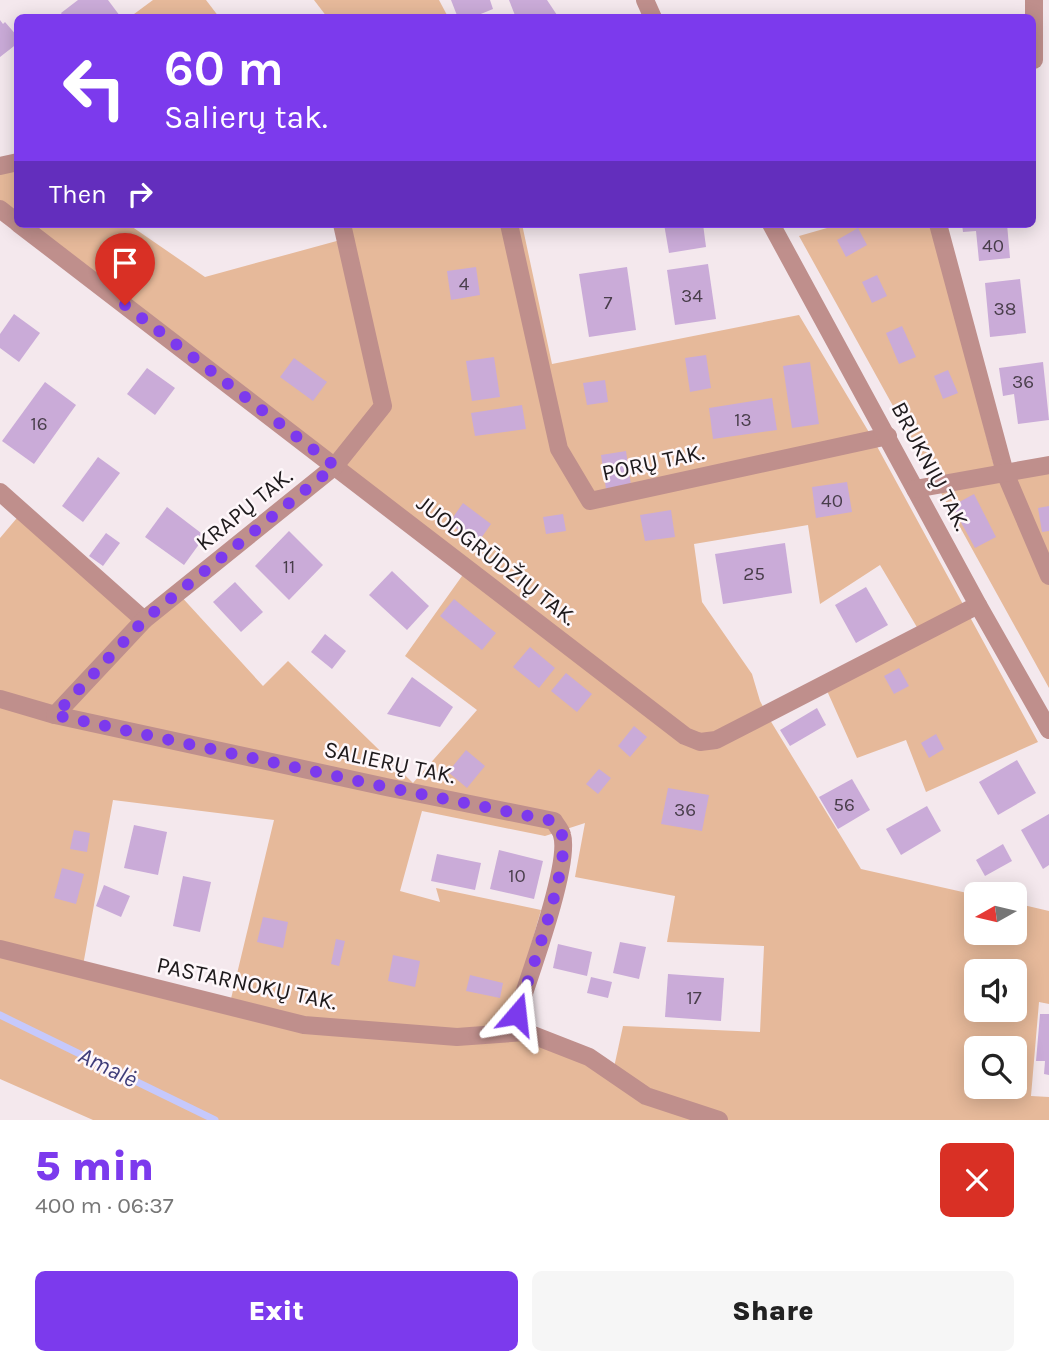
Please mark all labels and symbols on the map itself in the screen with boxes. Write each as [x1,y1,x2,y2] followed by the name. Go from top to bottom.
[95,233,155,305] pin
[982,235,1004,257] house number: 40
[459,273,470,295] house number: 4
[681,285,703,307] house number: 34
[604,292,613,314] house number: 7
[994,298,1016,320] house number: 38
[1012,371,1034,393] house number: 36
[885,397,976,535] street label: BRUKNIŲ TAK.
[734,409,752,431] house number: 13
[30,413,48,435] house number: 16
[599,438,707,487] street label: PORŲ TAK.
[191,462,298,556] street label: KRAPŲ TAK.
[411,489,582,631] street label: JUODGRŪDŽIŲ TAK.
[821,490,843,512] house number: 40
[283,556,295,578] house number: 11
[743,563,765,585] house number: 25
[322,735,458,790] street label: SALIERŲ TAK.
[833,794,855,816] house number: 56
[674,799,696,821] house number: 36
[508,865,526,887] house number: 10
[964,882,1027,945] north arrow
[154,951,340,1016] street label: PASTARNOKŲ TAK.
[480,977,554,1051] position arrow
[686,987,702,1009] house number: 17
[74,1041,142,1093] water label: Amalė

